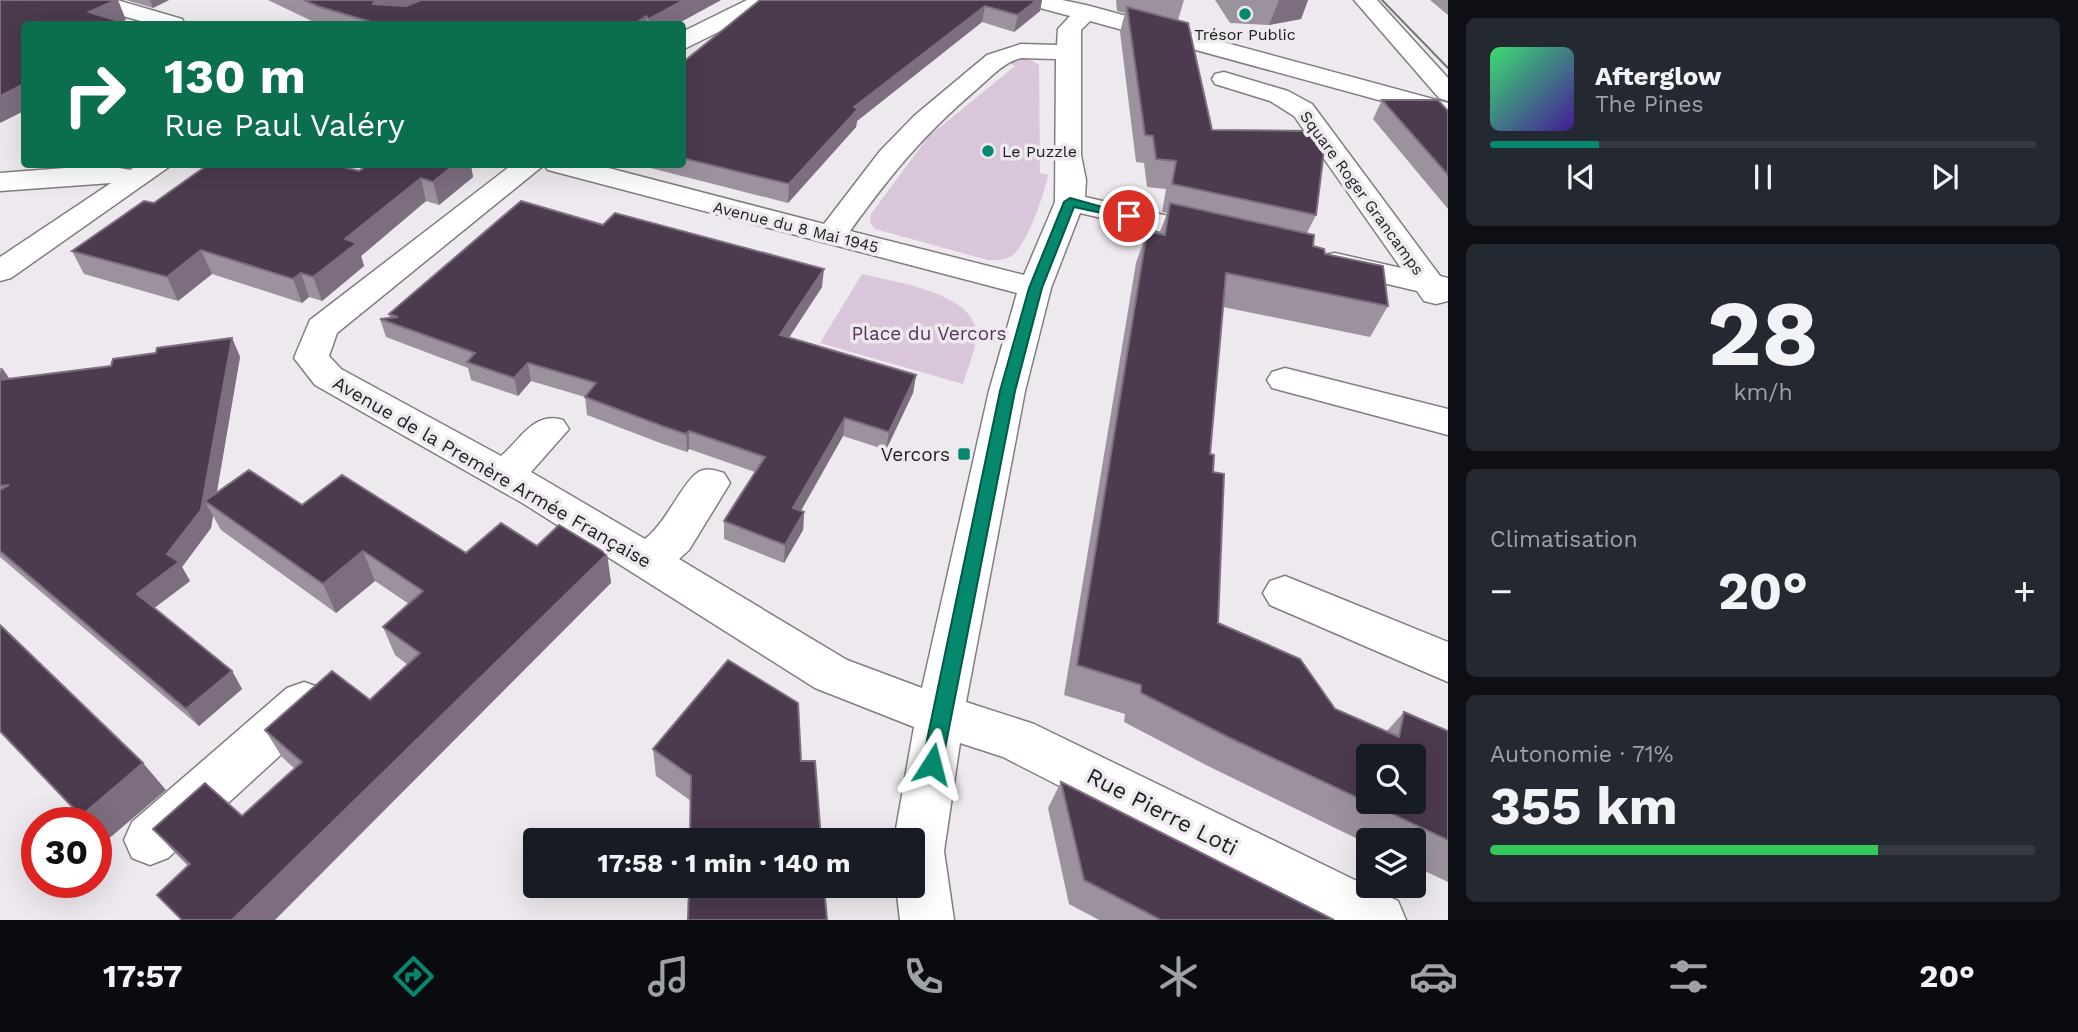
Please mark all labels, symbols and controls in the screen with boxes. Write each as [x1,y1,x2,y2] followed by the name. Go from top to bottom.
[1237,6,1253,22] marker: Trésor Public
[1194,25,1296,44] place label: Trésor Public
[164,47,306,105] text: 130 m
[49,49,140,140] icon: right
[1595,61,1721,91] text: Afterglow
[1595,91,1704,118] text: The Pines
[164,106,405,144] text: Rue Paul Valéry
[1296,107,1428,279] street label: Square Roger Grancamps
[1002,142,1077,161] place label: Le Puzzle
[980,143,996,159] marker: Le Puzzle
[1562,158,1600,196] icon: previous
[1744,158,1782,196] icon: pause
[1926,158,1964,196] icon: next
[1099,186,1159,246] pin
[711,197,881,257] street label: Avenue du 8 Mai 1945
[1110,197,1148,235] icon: arrive
[1707,280,1819,387] text: 28
[852,322,1006,345] park label: Place du Vercors
[329,371,655,573] street label: Avenue de la Premère Armée Française
[1733,379,1793,406] text: km/h
[881,443,950,466] place label: Vercors
[956,446,972,462] marker: Vercors
[1490,526,1638,553] text: Climatisation
[1718,561,1808,622] text: 20°
[1490,569,1513,613] text: −
[2013,569,2036,613] text: +
[895,727,969,801] position arrow
[1490,741,1673,768] text: Autonomie · 71%
[1356,744,1426,898] map controls
[1356,744,1426,814] button: search
[1082,762,1242,862] street label: Rue Pierre Loti
[1490,776,1678,837] text: 355 km
[21,807,112,898] speed limit sign: 30
[1356,828,1426,898] button: layers
[598,848,850,878] text: 17:58 · 1 min · 140 m
[389,952,438,1001] icon: directions
[644,952,693,1001] icon: music
[899,952,948,1001] icon: phone
[1154,952,1203,1001] icon: climate
[1409,952,1458,1001] icon: car
[1664,952,1713,1001] icon: filters
[103,957,183,995] text: 17:57
[1919,957,1975,995] text: 20°

